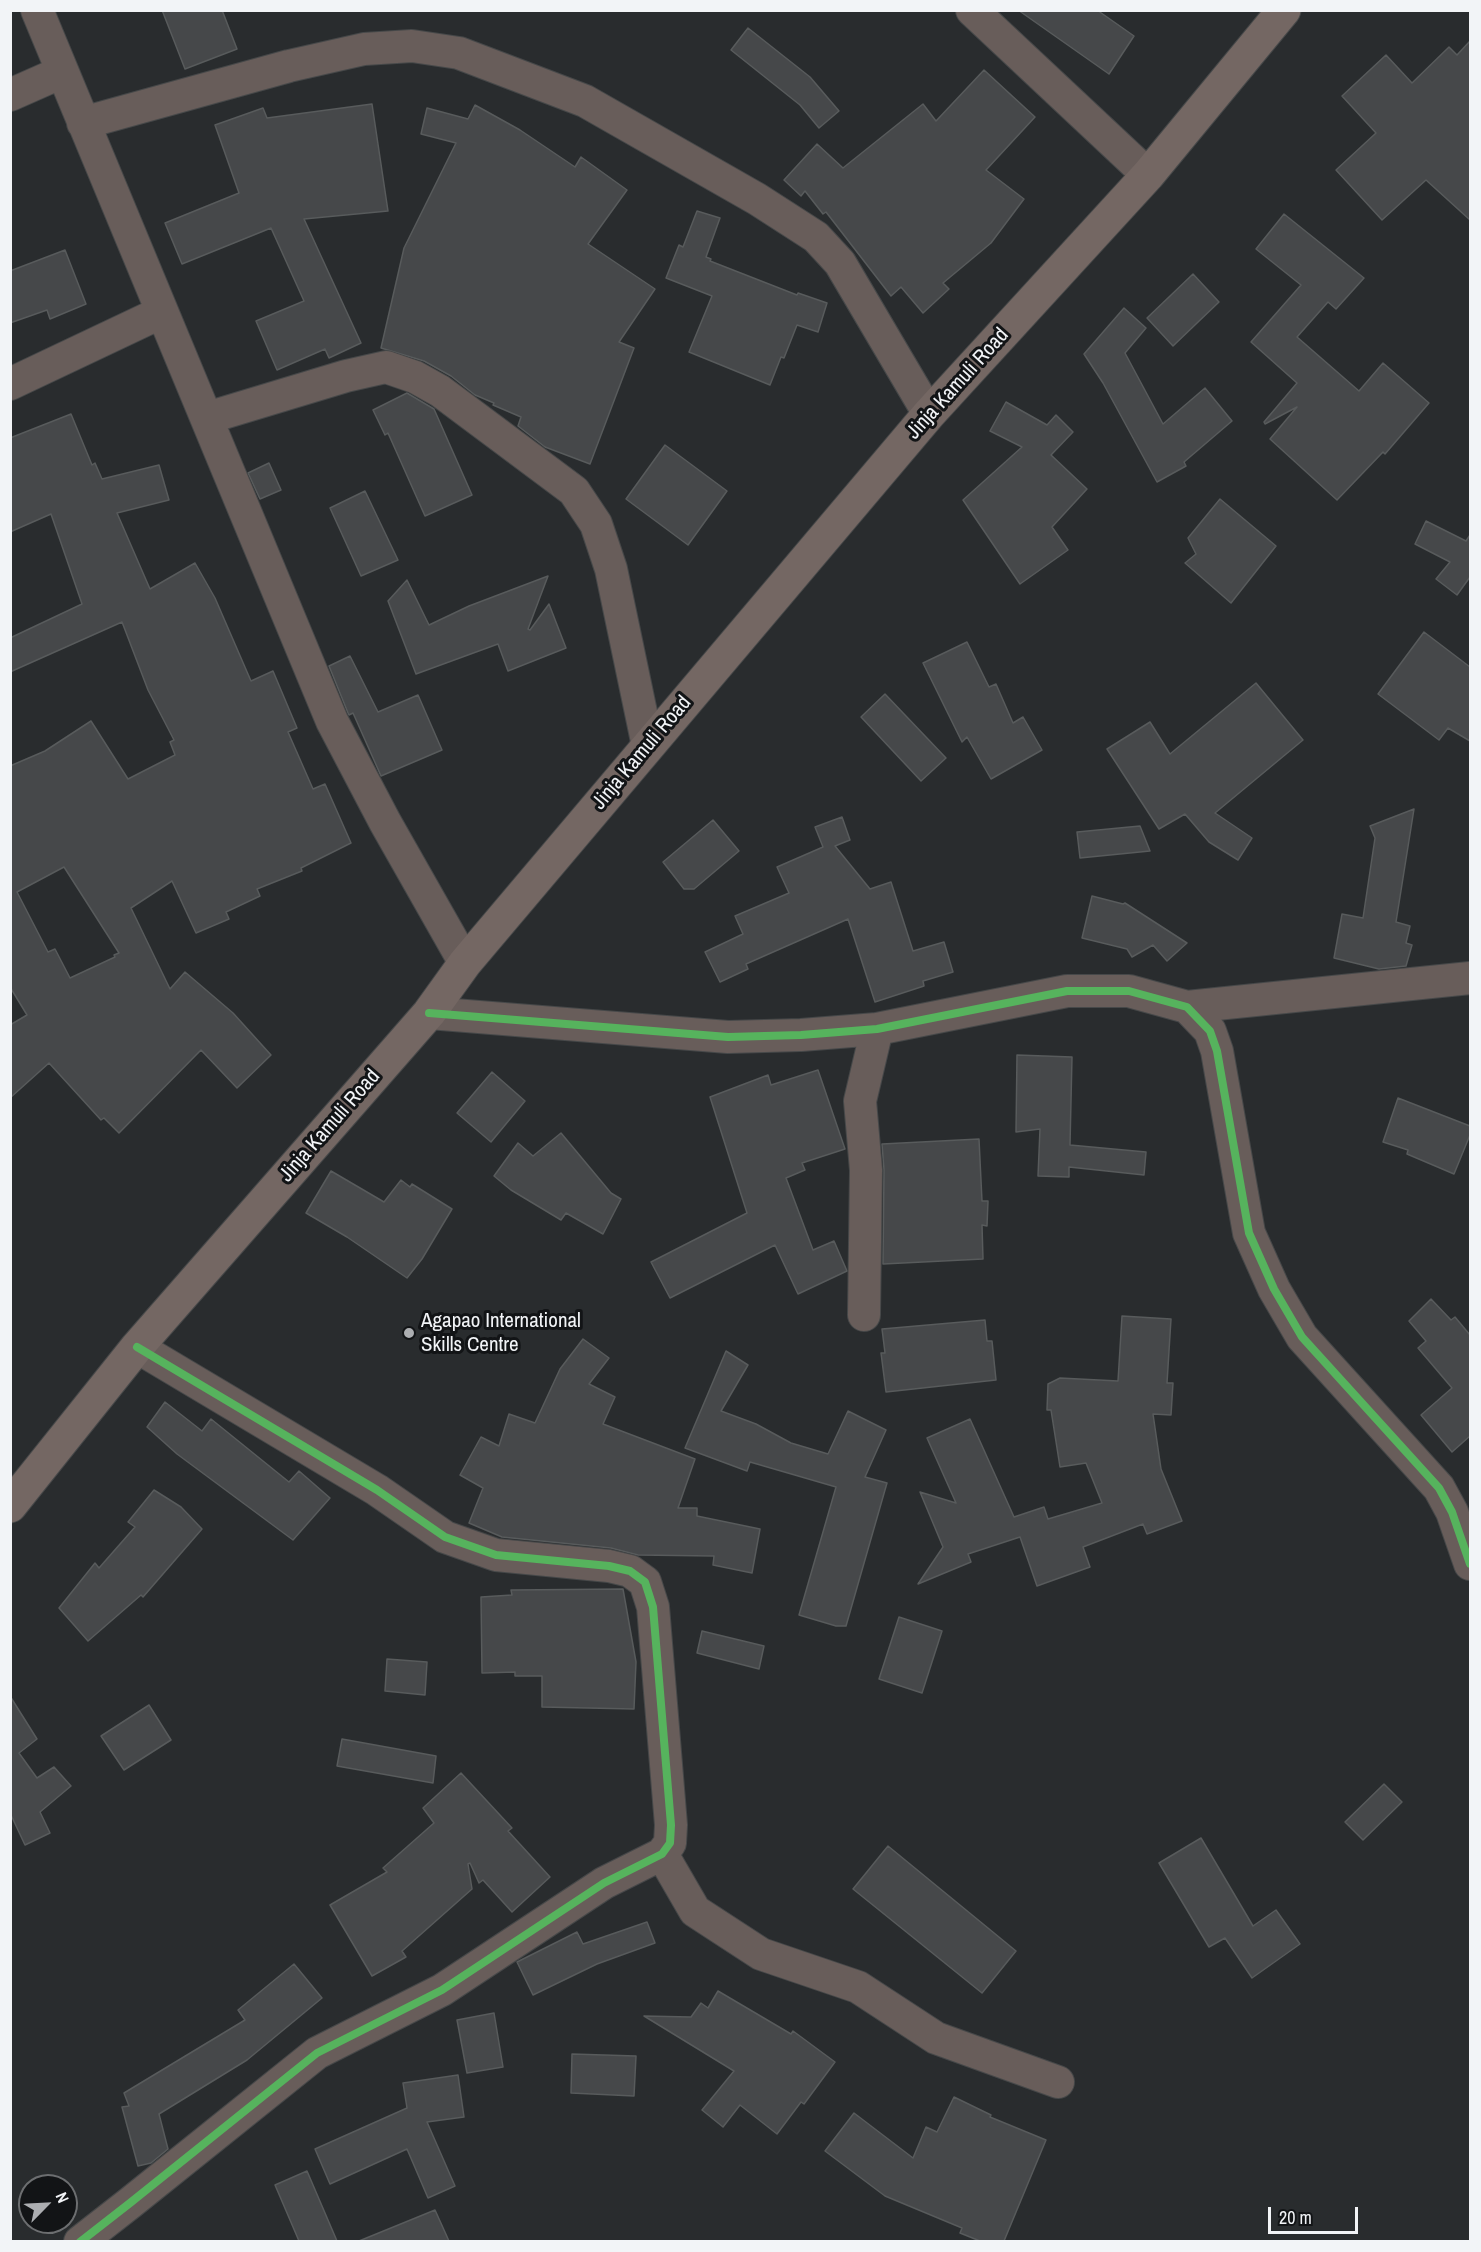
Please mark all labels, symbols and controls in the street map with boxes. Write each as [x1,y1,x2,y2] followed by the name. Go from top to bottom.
[902,323,1014,445] street label: Jinja Kamuli Road
[587,691,697,815] street label: Jinja Kamuli Road
[274,1065,386,1187] street label: Jinja Kamuli Road
[421,1308,581,1358] place label: Agapao International Skills Centre
[402,1326,416,1340] marker: Agapao International Skills Centre
[18,2174,78,2234] north arrow
[51,2189,75,2206] text: N
[1271,2195,1361,2233] scale bar
[1279,2205,1312,2230] text: 20 m

